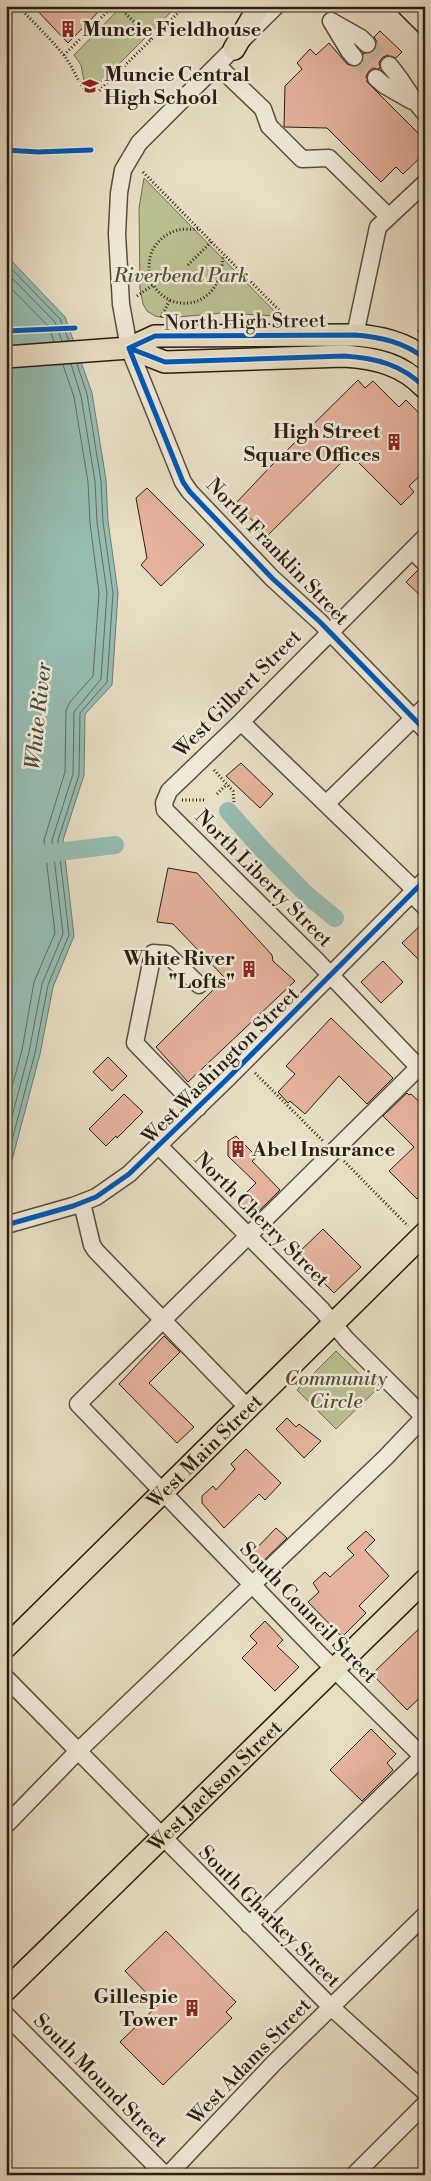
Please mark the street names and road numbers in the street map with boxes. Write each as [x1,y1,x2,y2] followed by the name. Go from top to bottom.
[164,309,326,336] street label: North High Street
[200,473,354,631] street label: North Franklin Street
[168,625,307,764] street label: West Gilbert Street
[189,805,337,953] street label: North Liberty Street
[137,982,305,1151] street label: West Washington Street
[188,1147,334,1293] street label: North Cherry Street
[142,1390,268,1515] street label: West Main Street
[234,1537,382,1689] street label: South Council Street
[143,1716,288,1859] street label: West Jackson Street
[193,1841,345,1993] street label: South Gharkey Street
[182,1993,317,2131] street label: West Adams Street
[28,2009,172,2153] street label: South Mound Street

